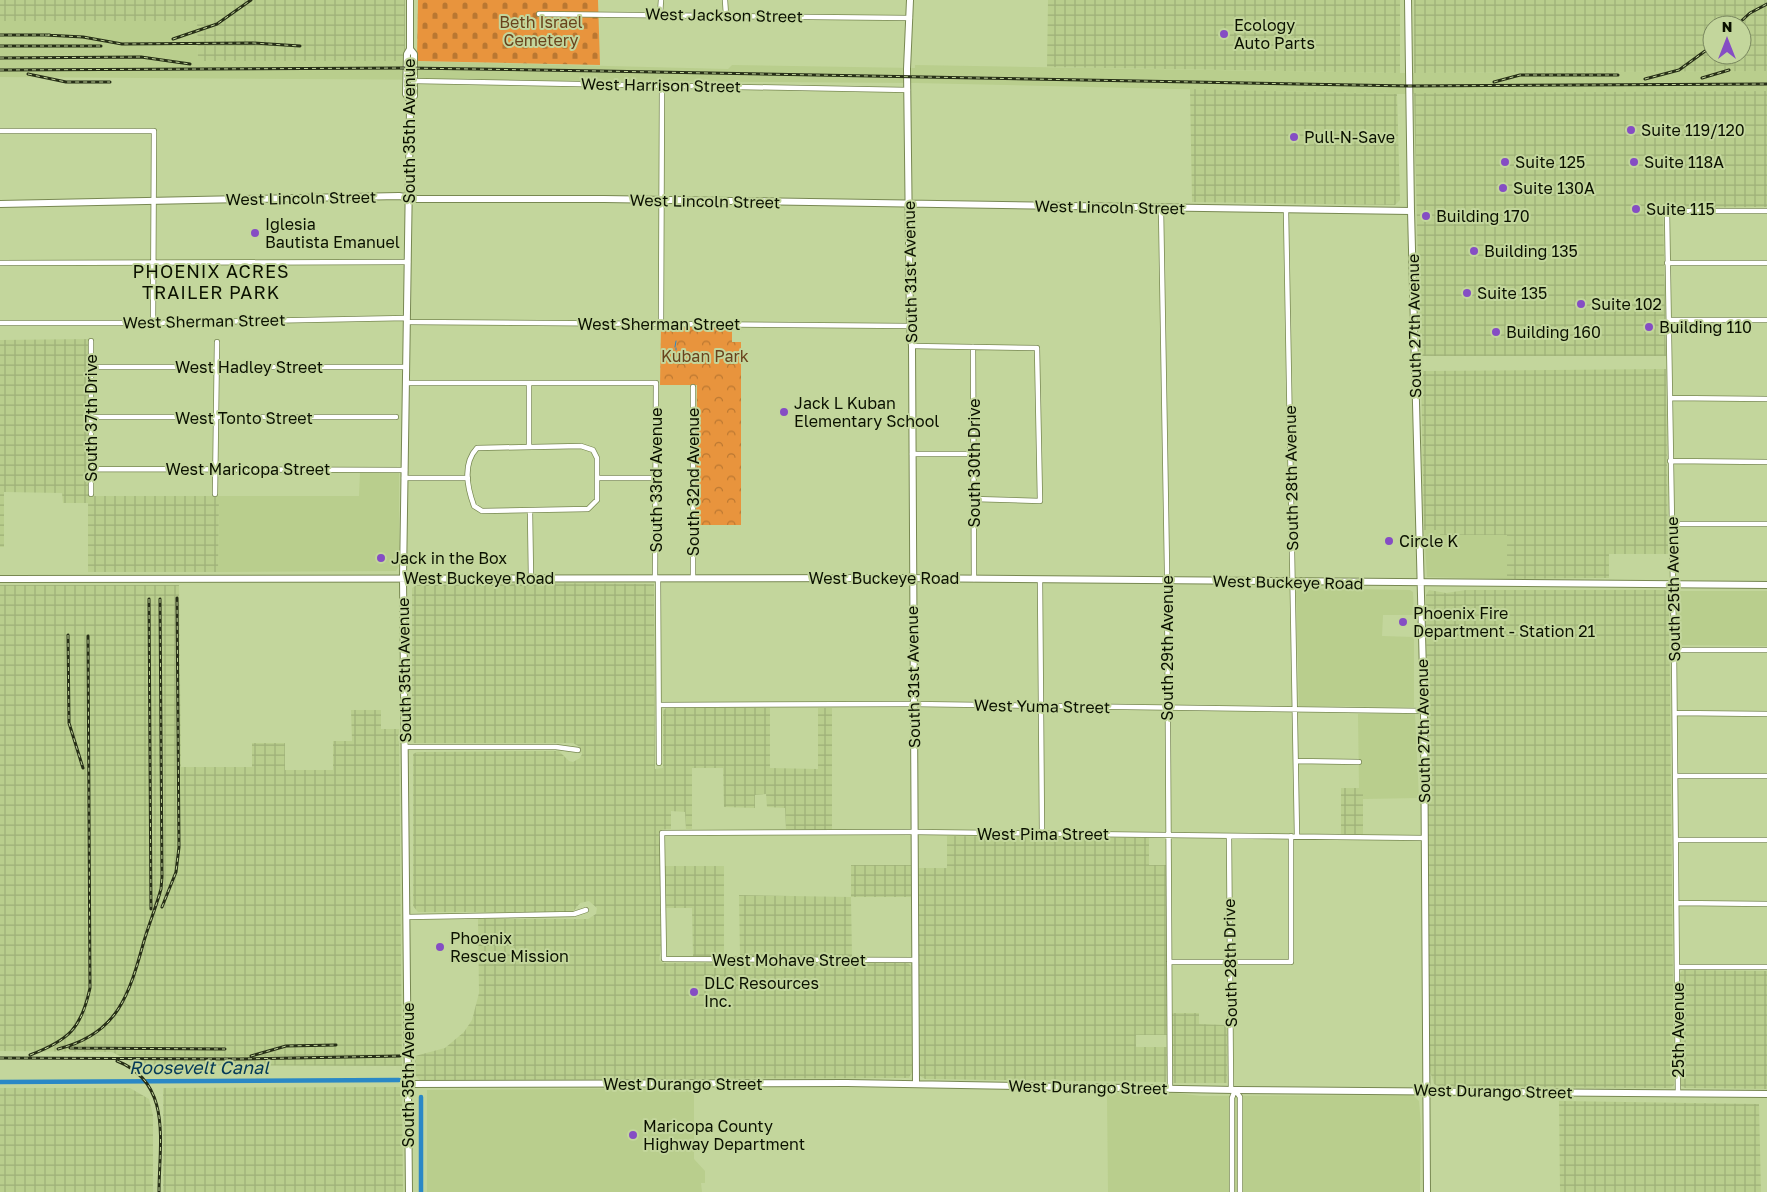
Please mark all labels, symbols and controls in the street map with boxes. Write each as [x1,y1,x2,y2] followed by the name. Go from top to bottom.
[645,4,803,26] street label: West Jackson Street
[499,12,583,50] park label: Beth Israel Cemetery
[1234,15,1315,53] place label: Ecology Auto Parts
[1702,15,1752,65] north arrow
[1722,18,1732,35] text: N
[1218,28,1230,40] marker: Ecology Auto Parts
[399,58,419,204] street label: South 35th Avenue
[581,74,741,96] street label: West Harrison Street
[1641,120,1745,140] place label: Suite 119/120
[1625,124,1637,136] marker: Suite 119/120
[1304,127,1395,147] place label: Pull-N-Save
[1288,131,1300,143] marker: Pull-N-Save
[1515,152,1585,172] place label: Suite 125
[1644,152,1724,172] place label: Suite 118A
[1499,156,1511,168] marker: Suite 125
[1628,156,1640,168] marker: Suite 118A
[1513,178,1595,198] place label: Suite 130A
[1497,182,1509,194] marker: Suite 130A
[225,187,377,209] street label: West Lincoln Street
[629,190,781,212] street label: West Lincoln Street
[1034,196,1186,218] street label: West Lincoln Street
[1646,199,1715,219] place label: Suite 115
[899,201,921,343] street label: South 31st Avenue
[1630,203,1642,215] marker: Suite 115
[1436,206,1530,226] place label: Building 170
[1420,210,1432,222] marker: Building 170
[265,214,400,252] place label: Iglesia Bautista Emanuel
[249,227,261,239] marker: Iglesia Bautista Emanuel
[1484,241,1578,261] place label: Building 135
[1468,245,1480,257] marker: Building 135
[1403,254,1425,398] street label: South 27th Avenue
[132,260,290,303] district label: PHOENIX ACRES TRAILER PARK
[1477,283,1547,303] place label: Suite 135
[1461,287,1473,299] marker: Suite 135
[1591,294,1662,314] place label: Suite 102
[1575,298,1587,310] marker: Suite 102
[122,310,286,332] street label: West Sherman Street
[578,314,740,334] street label: West Sherman Street
[1659,317,1752,337] place label: Building 110
[1643,321,1655,333] marker: Building 110
[1506,322,1601,342] place label: Building 160
[1490,326,1502,338] marker: Building 160
[661,346,749,366] park label: Kuban Park
[81,354,101,482] street label: South 37th Drive
[175,357,323,377] street label: West Hadley Street
[794,393,939,431] place label: Jack L Kuban Elementary School
[964,399,984,527] street label: South 30th Drive
[1280,405,1302,551] street label: South 28th Avenue
[778,406,790,418] marker: Jack L Kuban Elementary School
[175,408,313,428] street label: West Tonto Street
[646,408,666,552] street label: South 33rd Avenue
[683,408,703,556] street label: South 32nd Avenue
[166,459,330,479] street label: West Maricopa Street
[1662,516,1684,662] street label: South 25th Avenue
[1399,531,1458,551] place label: Circle K
[1383,535,1395,547] marker: Circle K
[391,548,507,568] place label: Jack in the Box
[375,552,387,564] marker: Jack in the Box
[404,568,554,588] street label: West Buckeye Road
[809,568,959,588] street label: West Buckeye Road
[1212,571,1364,593] street label: West Buckeye Road
[1157,575,1177,721] street label: South 29th Avenue
[393,597,415,743] street label: South 35th Avenue
[1413,603,1596,641] place label: Phoenix Fire Department - Station 21
[902,606,924,748] street label: South 31st Avenue
[1397,616,1409,628] marker: Phoenix Fire Department - Station 21
[1412,659,1434,803] street label: South 27th Avenue
[974,695,1110,717] street label: West Yuma Street
[977,824,1109,844] street label: West Pima Street
[1219,898,1241,1028] street label: South 28th Drive
[450,928,569,966] place label: Phoenix Rescue Mission
[434,941,446,953] marker: Phoenix Rescue Mission
[712,950,866,970] street label: West Mohave Street
[704,973,819,1011] place label: DLC Resources Inc.
[1668,982,1688,1078] street label: 25th Avenue
[688,986,700,998] marker: DLC Resources Inc.
[398,1002,418,1148] street label: South 35th Avenue
[129,1056,270,1078] water label: Roosevelt Canal
[603,1074,763,1094] street label: West Durango Street
[1008,1076,1168,1098] street label: West Durango Street
[1413,1080,1573,1102] street label: West Durango Street
[643,1116,805,1154] place label: Maricopa County Highway Department
[627,1129,639,1141] marker: Maricopa County Highway Department

